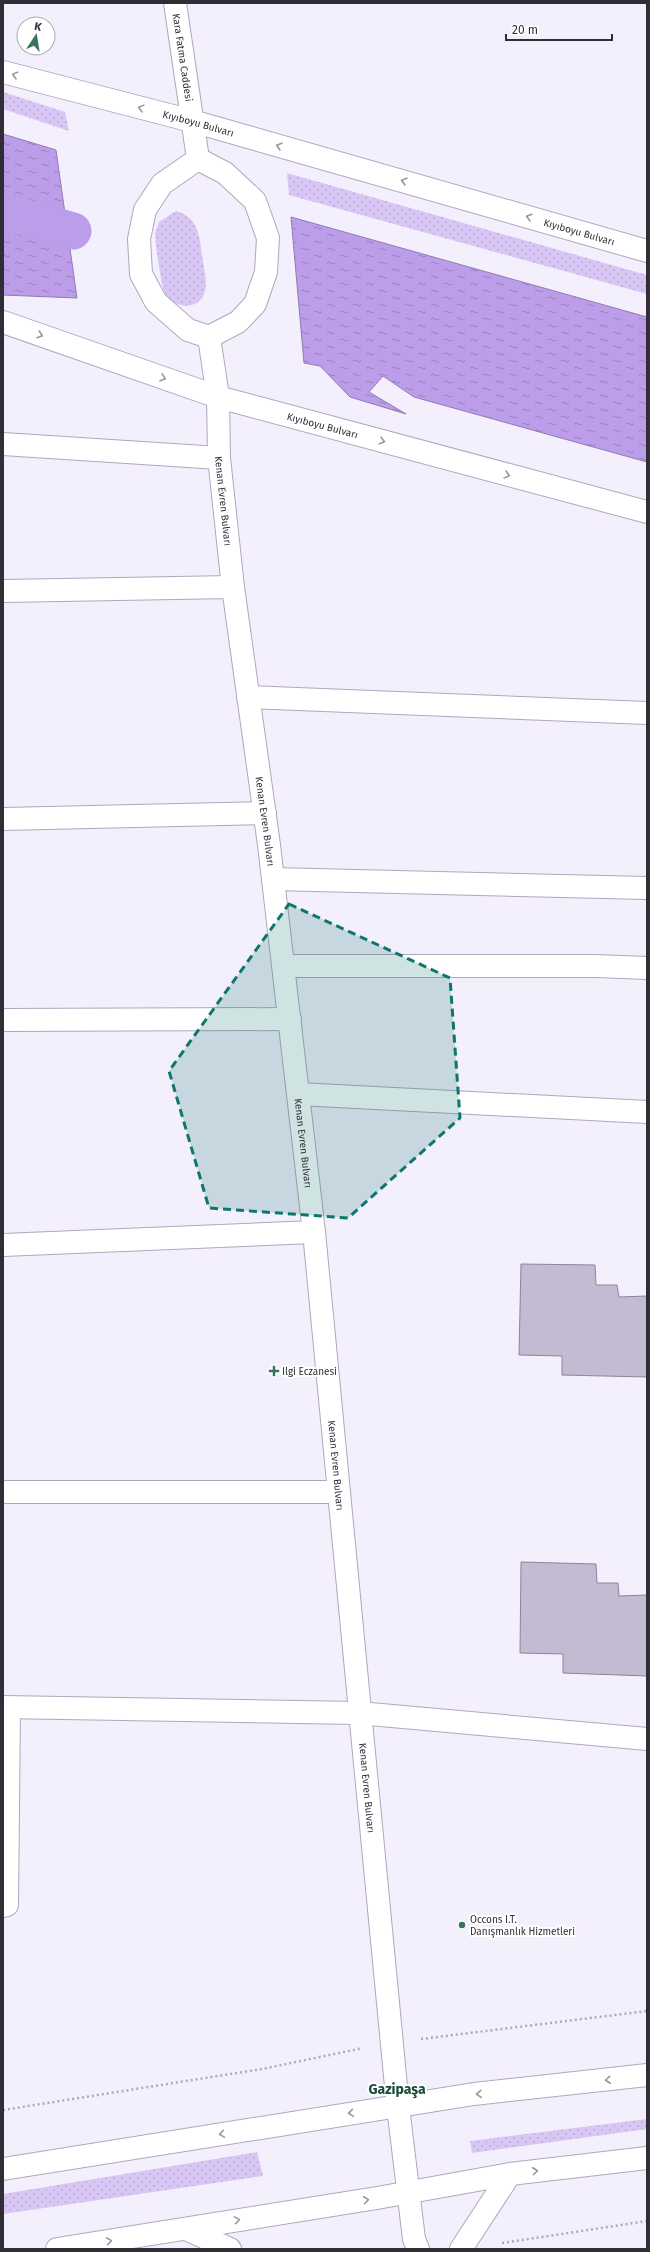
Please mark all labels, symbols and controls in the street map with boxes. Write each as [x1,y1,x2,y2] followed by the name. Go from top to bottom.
[170,13,194,103] street label: Kara Fatma Caddesi
[16,16,56,56] north arrow
[506,16,612,42] scale bar
[33,20,44,34] text: K
[512,23,538,37] text: 20 m
[12,72,18,80] one-way arrow
[138,104,145,113] one-way arrow
[161,109,235,140] street label: Kıyıboyu Bulvarı
[275,142,282,151] one-way arrow
[400,177,407,186] one-way arrow
[525,213,532,222] one-way arrow
[542,217,616,248] street label: Kıyıboyu Bulvarı
[36,330,43,339] one-way arrow
[159,373,166,381] one-way arrow
[285,411,359,441] street label: Kıyıboyu Bulvarı
[378,436,385,445] one-way arrow
[212,456,234,547] street label: Kenan Evren Bulvarı
[504,470,510,478] one-way arrow
[253,776,276,867] street label: Kenan Evren Bulvarı
[291,1098,314,1189] street label: Kenan Evren Bulvarı
[269,1366,279,1376] marker: Ilgi Eczanesi
[282,1366,337,1378] place label: Ilgi Eczanesi
[325,1420,346,1511] street label: Kenan Evren Bulvarı
[356,1742,377,1834] street label: Kenan Evren Bulvarı
[470,1914,575,1938] place label: Occons I.T. Danışmanlık Hizmetleri
[457,1920,467,1930] marker: Occons I.T. Danışmanlık Hizmetleri
[605,2075,611,2084] one-way arrow
[368,2081,426,2099] district label: Gazipaşa
[476,2089,482,2098] one-way arrow
[348,2108,354,2117] one-way arrow
[219,2129,225,2137] one-way arrow
[532,2166,538,2175] one-way arrow
[363,2196,369,2205] one-way arrow
[234,2216,240,2225] one-way arrow
[106,2237,112,2246] one-way arrow

